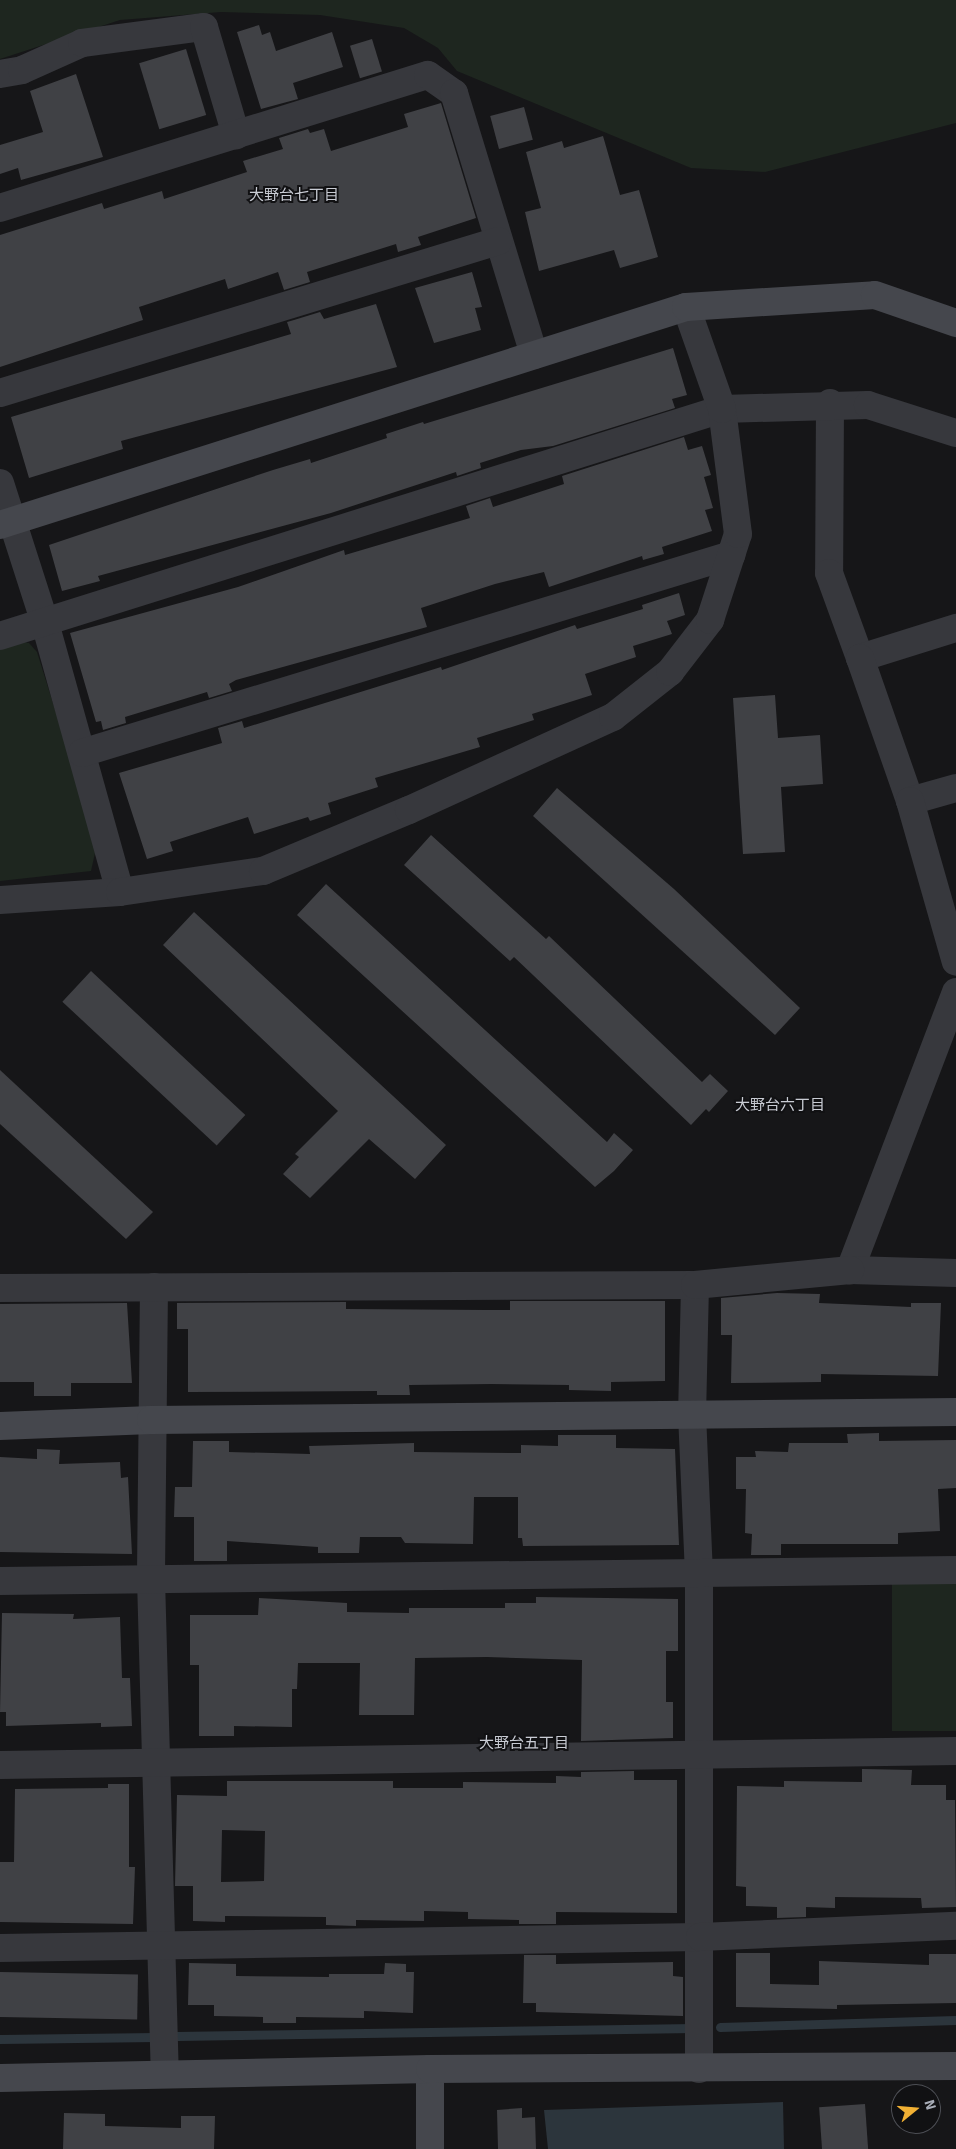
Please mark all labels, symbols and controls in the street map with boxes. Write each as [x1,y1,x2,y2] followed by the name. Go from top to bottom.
[249,187,339,205] district label: 大野台七丁目
[735,1097,825,1115] district label: 大野台六丁目
[479,1735,569,1753] district label: 大野台五丁目
[891,2084,941,2134] north arrow
[920,2098,939,2112] text: N

